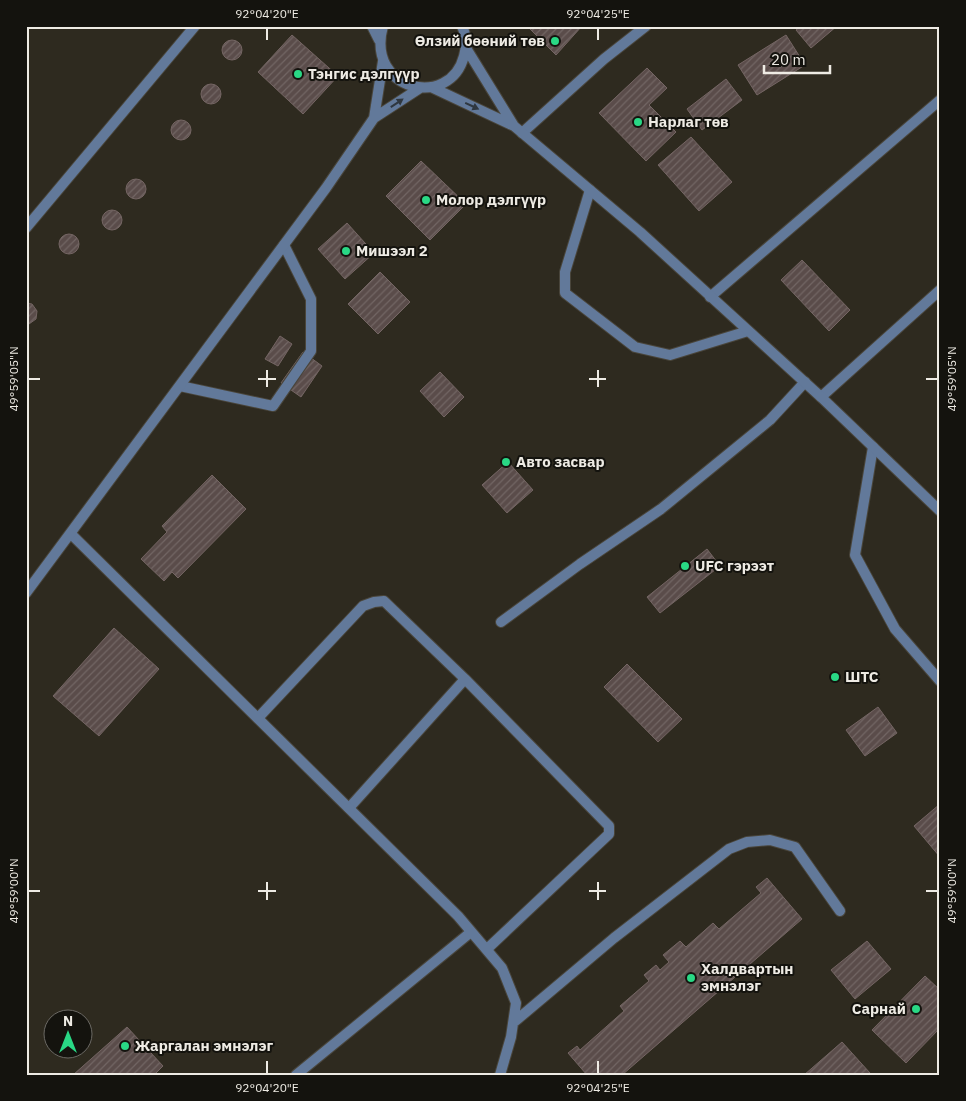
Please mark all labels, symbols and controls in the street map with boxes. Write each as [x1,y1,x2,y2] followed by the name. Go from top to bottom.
[235,6,299,21] text: 92°04'20"E
[566,6,630,21] text: 92°04'25"E
[415,31,545,50] place label: Өлзий бөөний төв
[549,35,561,47] marker: Өлзий бөөний төв
[764,42,830,74] scale bar
[771,50,806,69] text: 20 m
[308,64,420,83] place label: Тэнгис дэлгүүр
[292,68,304,80] marker: Тэнгис дэлгүүр
[390,98,404,108] one-way arrow
[465,102,480,111] one-way arrow
[648,112,729,131] place label: Нарлаг төв
[632,116,644,128] marker: Нарлаг төв
[436,190,546,209] place label: Молор дэлгүүр
[420,194,432,206] marker: Молор дэлгүүр
[356,241,428,260] place label: Мишээл 2
[340,245,352,257] marker: Мишээл 2
[6,346,21,412] text: 49°59'05"N
[944,346,959,412] text: 49°59'05"N
[516,452,605,471] place label: Авто засвар
[500,456,512,468] marker: Авто засвар
[695,556,775,575] place label: UFC гэрээт
[679,560,691,572] marker: UFC гэрээт
[845,667,879,686] place label: ШТС
[829,671,841,683] marker: ШТС
[6,858,21,924] text: 49°59'00"N
[944,858,959,924] text: 49°59'00"N
[701,959,794,995] place label: Халдвартын эмнэлэг
[685,972,697,984] marker: Халдвартын эмнэлэг
[852,999,906,1018] place label: Сарнай
[910,1003,922,1015] marker: Сарнай
[42,1008,92,1058] north arrow
[63,1012,73,1030] text: N
[135,1036,273,1055] place label: Жаргалан эмнэлэг
[119,1040,131,1052] marker: Жаргалан эмнэлэг
[235,1080,299,1095] text: 92°04'20"E
[566,1080,630,1095] text: 92°04'25"E

